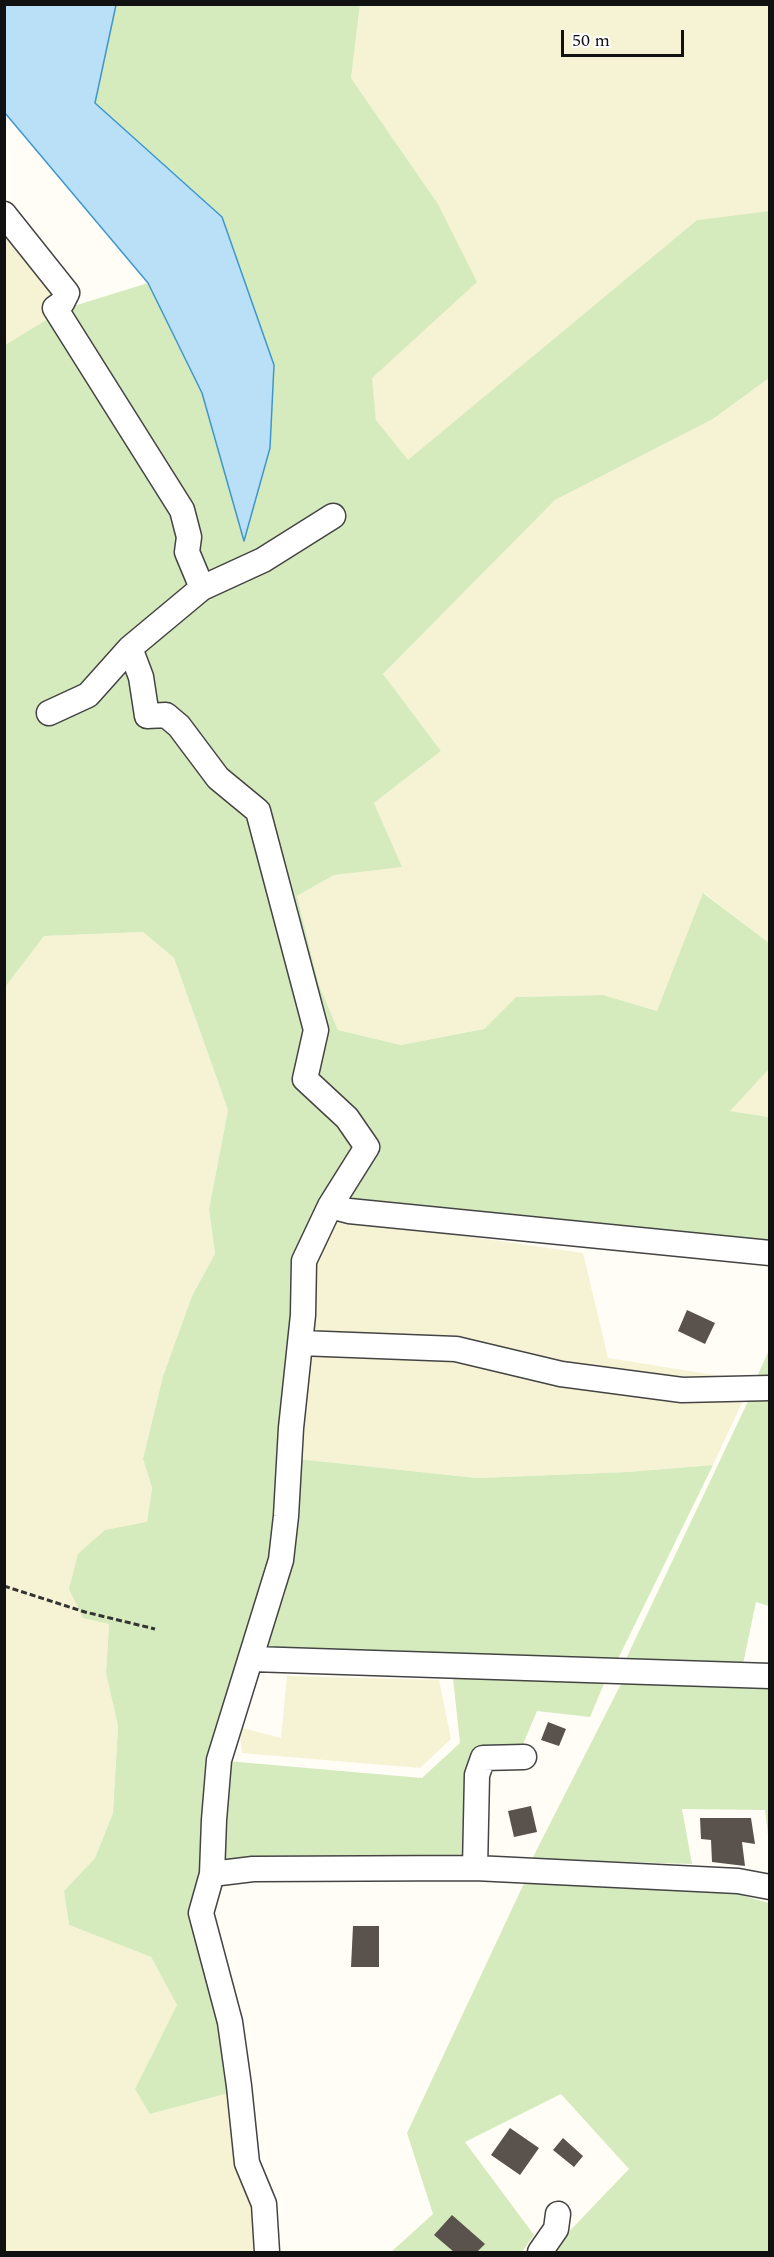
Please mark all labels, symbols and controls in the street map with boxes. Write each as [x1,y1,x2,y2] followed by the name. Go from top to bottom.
[564,18,687,56] scale bar
[572,27,610,54] text: 50 m

